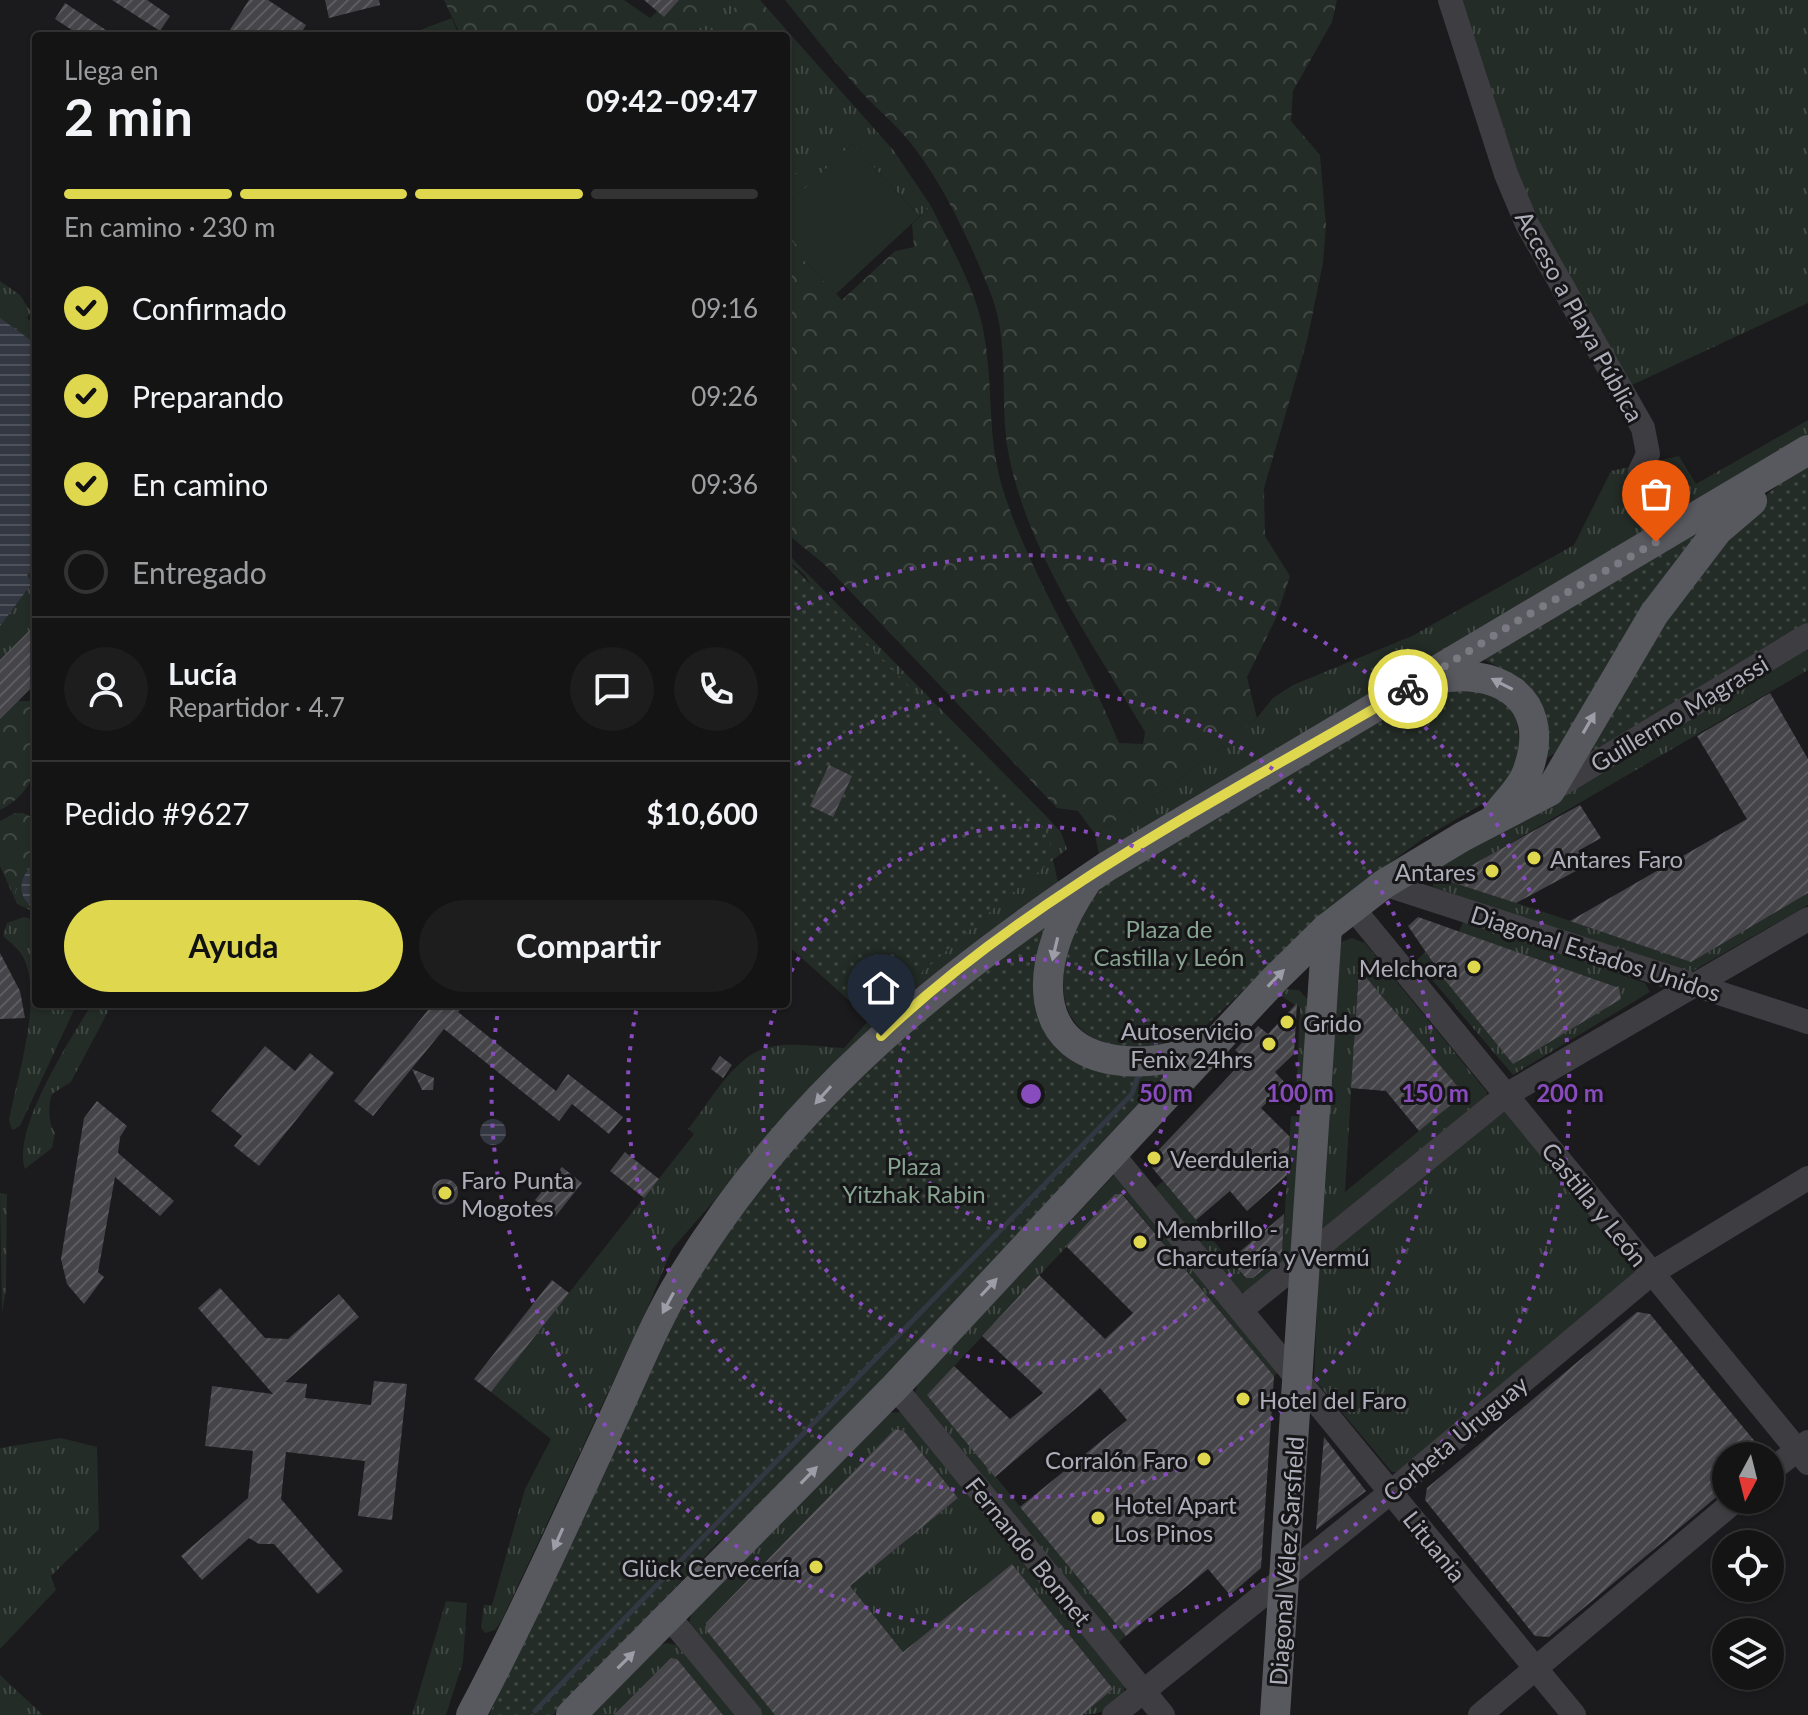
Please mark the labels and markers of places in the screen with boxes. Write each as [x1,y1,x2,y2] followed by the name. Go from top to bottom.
[1622,460,1690,542] pin
[1550,844,1683,873] place label: Antares Faro
[1525,849,1543,867] marker: Antares Faro
[1395,857,1476,886] place label: Antares
[1483,862,1501,880] marker: Antares
[1359,953,1458,982] place label: Melchora
[847,954,915,1036] pin
[1465,958,1483,976] marker: Melchora
[1303,1008,1362,1037] place label: Grido
[1278,1013,1296,1031] marker: Grido
[1121,1016,1253,1073] place label: Autoservicio Fenix 24hrs
[1260,1035,1278,1053] marker: Autoservicio Fenix 24hrs
[1017,1080,1045,1108] centre of rings
[1170,1144,1290,1173] place label: Veerduleria
[1145,1149,1163,1167] marker: Veerduleria
[461,1165,574,1222] place label: Faro Punta Mogotes
[436,1184,454,1202] marker: Faro Punta Mogotes
[1156,1214,1370,1271] place label: Membrillo - Charcutería y Vermú
[1131,1233,1149,1251] marker: Membrillo - Charcutería y Vermú
[1259,1385,1407,1414] place label: Hotel del Faro
[1234,1390,1252,1408] marker: Hotel del Faro
[1045,1445,1188,1474] place label: Corralón Faro
[1195,1450,1213,1468] marker: Corralón Faro
[1114,1490,1237,1547] place label: Hotel Apart Los Pinos
[1089,1509,1107,1527] marker: Hotel Apart Los Pinos
[621,1553,800,1582] place label: Glück Cervecería
[807,1558,825,1576] marker: Glück Cervecería

